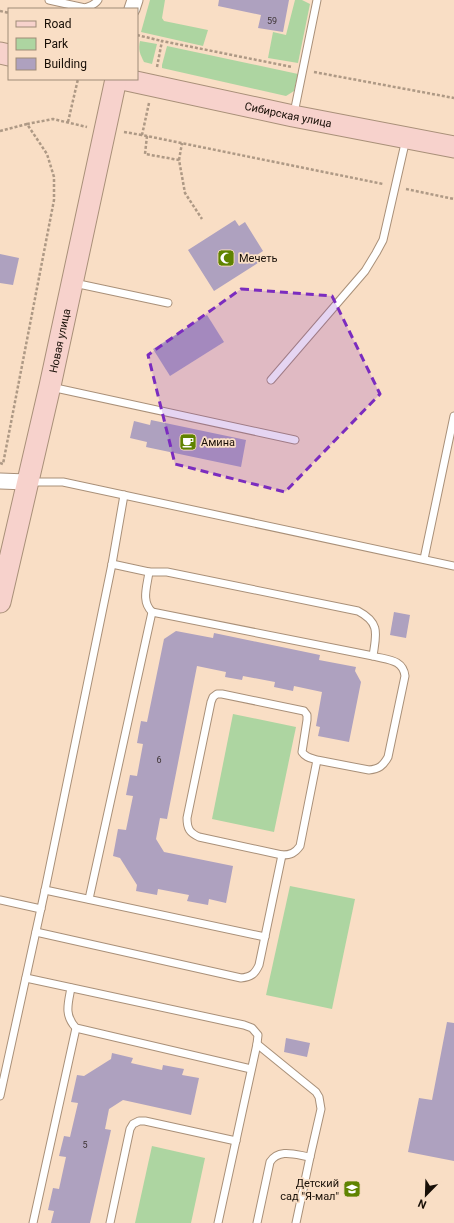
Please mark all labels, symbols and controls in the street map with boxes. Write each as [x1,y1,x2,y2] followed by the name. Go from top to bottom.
[8,8,138,80] legend
[267,16,277,26] house number: 59
[44,17,72,31] text: Road
[44,37,69,51] text: Park
[44,57,87,71] text: Building
[243,99,333,130] street label: Сибирская улица
[216,248,236,268] mosque icon: Мечеть
[239,252,277,265] place label: Мечеть
[46,307,73,374] street label: Новая улица
[178,432,198,452] cafe icon: Амина
[201,436,235,449] place label: Амина
[156,755,162,765] house number: 6
[82,1140,88,1150] house number: 5
[406,1175,446,1215] north arrow
[280,1177,339,1203] place label: Детский сад "Я-мал"
[342,1179,362,1199] school or university icon: Детский сад "Я-мал"
[416,1196,428,1211] text: N

